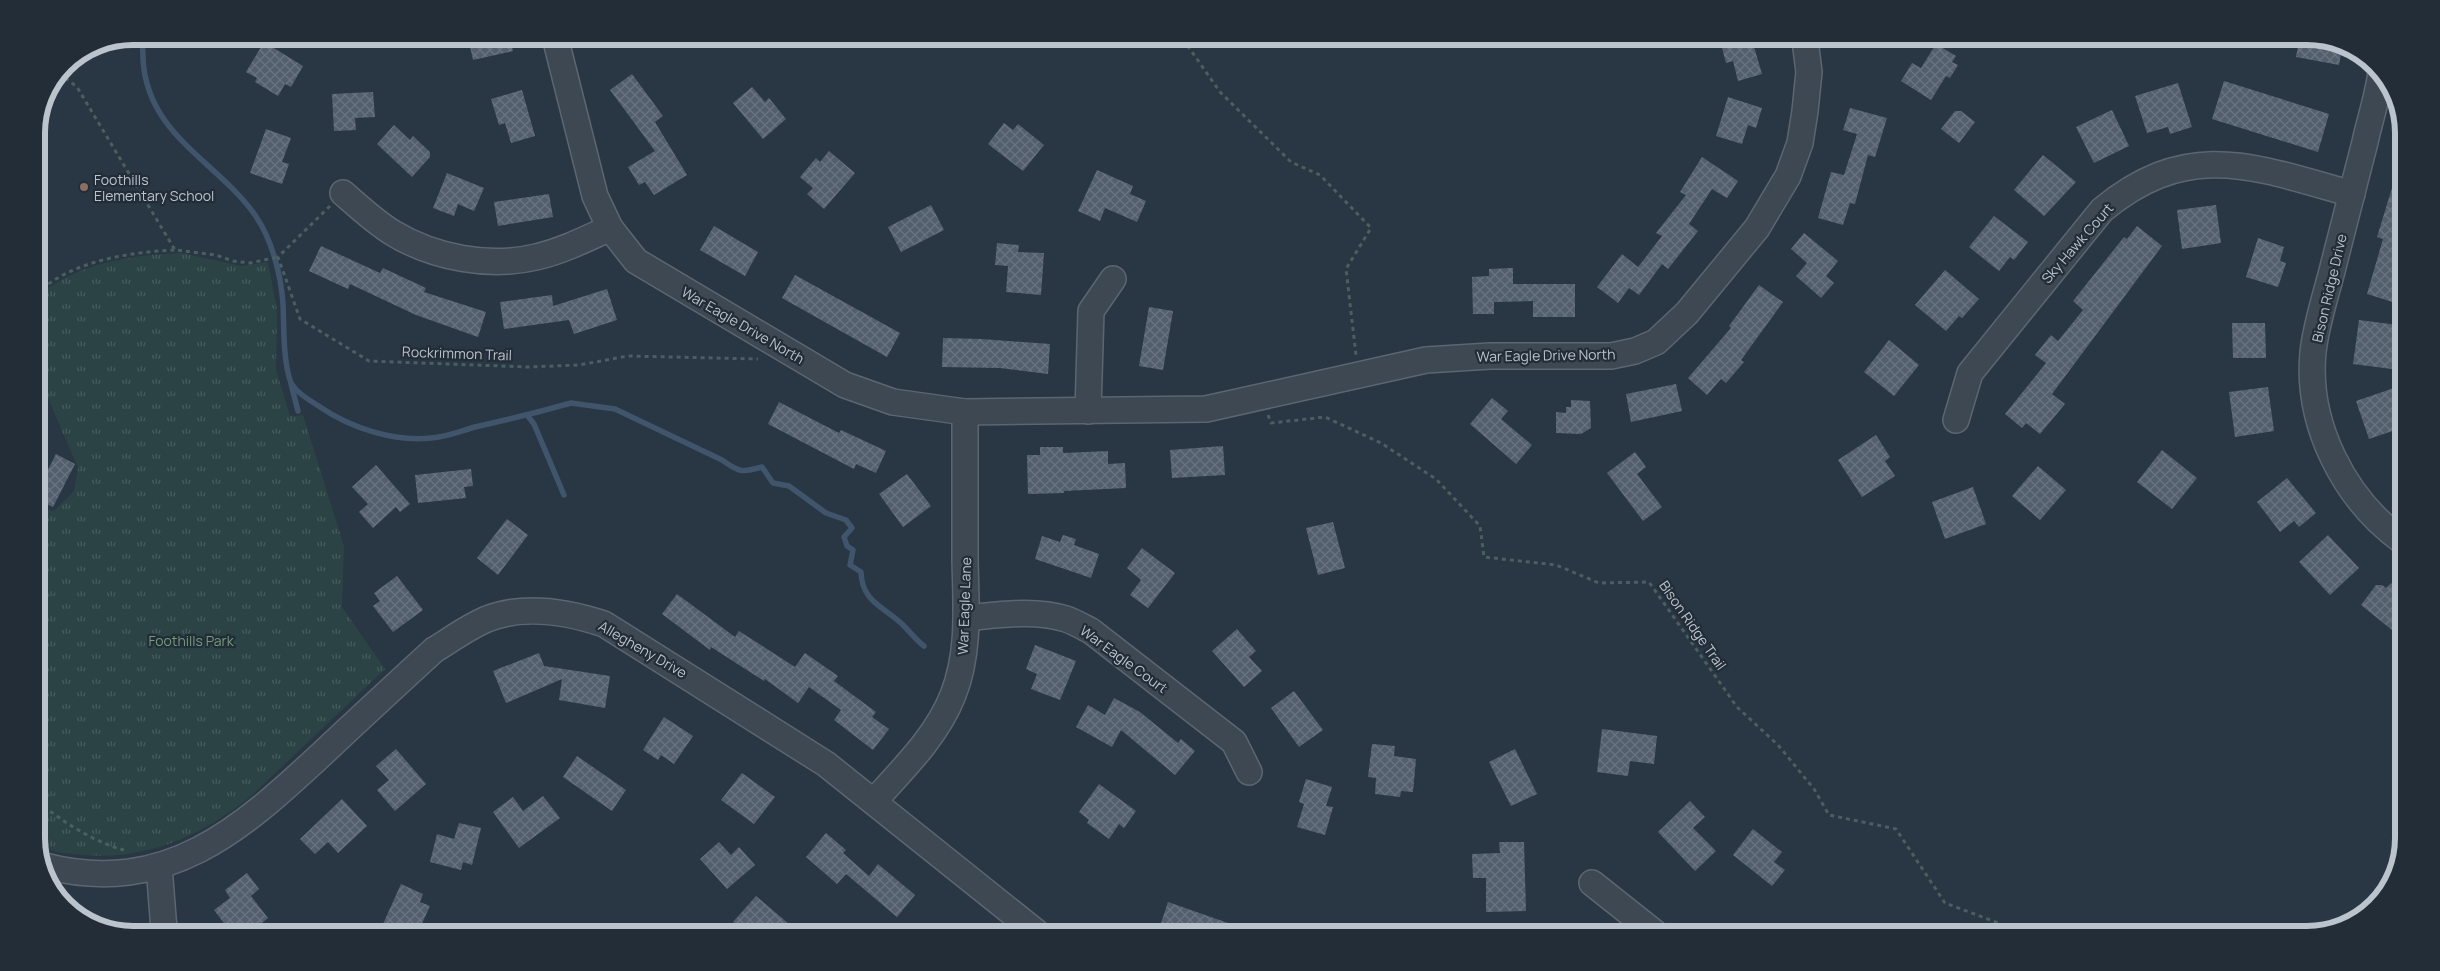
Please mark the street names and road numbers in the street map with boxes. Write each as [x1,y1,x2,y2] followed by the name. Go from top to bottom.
[2037,199,2117,287] street label: Sky Hawk Court
[2307,232,2351,344] street label: Bison Ridge Drive
[678,282,808,368] street label: War Eagle Drive North
[402,342,512,364] street label: Rockrimmon Trail
[1476,344,1616,366] street label: War Eagle Drive North
[953,557,975,655] street label: War Eagle Lane
[1655,577,1731,673] street label: Bison Ridge Trail
[595,616,691,682] street label: Allegheny Drive
[1076,621,1172,697] street label: War Eagle Court

